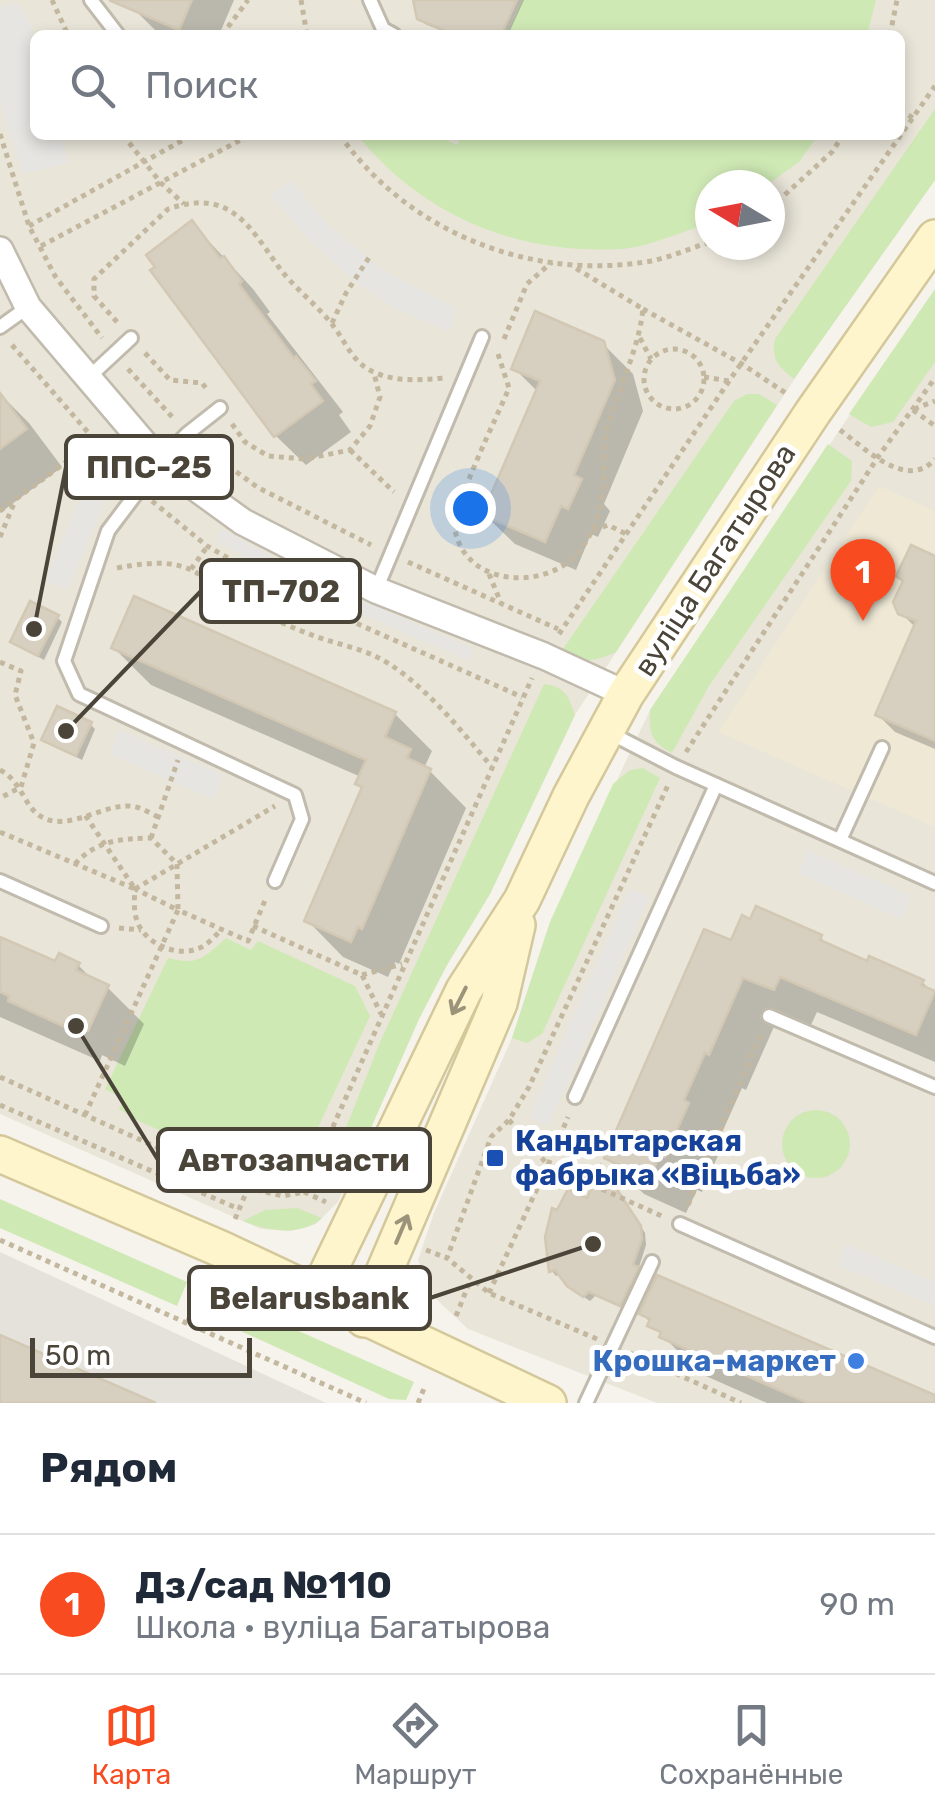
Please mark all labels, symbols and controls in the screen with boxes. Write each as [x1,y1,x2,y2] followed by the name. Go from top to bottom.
[30,30,905,140] search box
[65,58,120,113] icon: search
[145,62,258,108] text: Поиск
[695,170,785,260] north arrow
[66,436,232,498] callout: ППС-25
[626,437,804,683] street label: вуліца Багатырова
[86,448,212,486] text: ППС-25
[445,483,496,534] your location
[830,538,896,621] pin: 1
[201,560,360,622] callout: ТП-702
[222,572,340,610] text: ТП-702
[449,985,468,1015] one-way arrow
[515,1123,801,1193] place label: Кандытарская фабрыка «Віцьба»
[158,1129,430,1191] callout: Автозапчасти
[178,1141,410,1179] text: Автозапчасти
[484,1147,506,1169] marker: Кандытарская фабрыка «Віцьба»
[394,1214,412,1245] one-way arrow
[189,1267,430,1329] callout: Belarusbank
[209,1279,410,1317] text: Belarusbank
[30,1333,252,1378] scale bar
[45,1339,111,1372] text: 50 m
[592,1343,837,1379] place label: Крошка-маркет
[845,1350,867,1372] marker: Крошка-маркет
[40,1443,177,1493] text: Рядом
[135,1562,392,1608] text: Дз/сад №110
[65,1585,80,1623] text: 1
[819,1585,895,1623] text: 90 m
[135,1608,550,1646] text: Школа · вуліца Багатырова
[91,1698,171,1791] tab: Карта
[354,1698,476,1791] tab: Маршрут
[659,1698,844,1791] tab: Сохранённые

